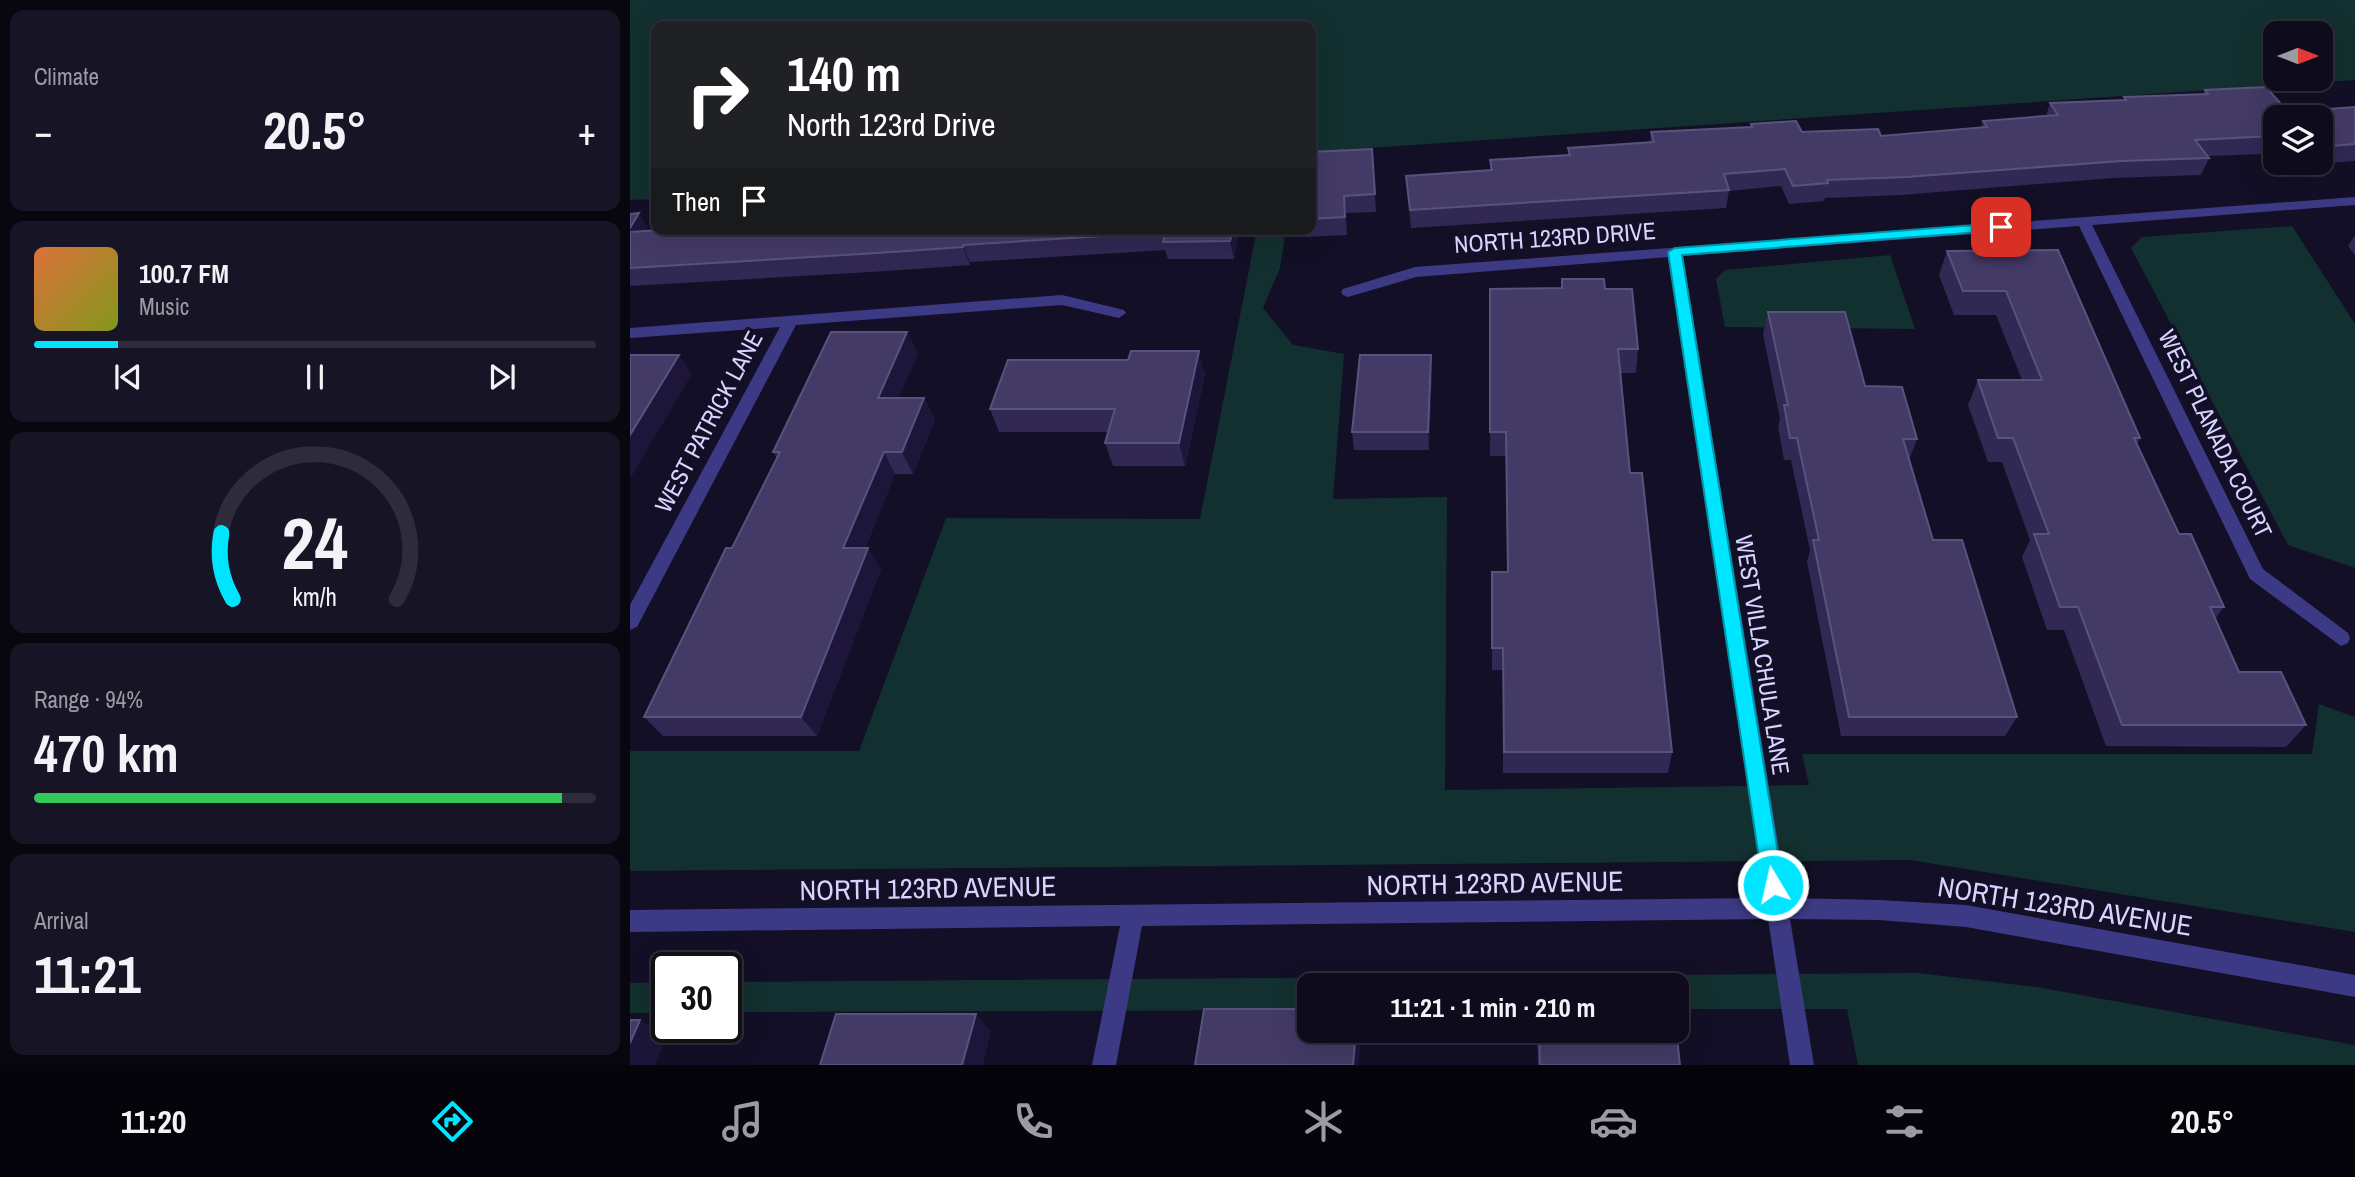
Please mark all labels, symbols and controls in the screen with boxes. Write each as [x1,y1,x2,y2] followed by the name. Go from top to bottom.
[2263,21,2333,91] north arrow
[2263,21,2333,175] map controls
[787,40,901,106] text: 140 m
[672,49,763,140] icon: right
[34,61,99,92] text: Climate
[263,95,367,165] text: 20.5°
[787,103,996,146] text: North 123rd Drive
[2263,105,2333,175] button: layers
[34,106,52,157] text: −
[578,106,596,157] text: +
[735,182,773,220] icon: arrive
[672,184,721,219] text: Then
[1971,197,2031,257] pin
[1982,208,2020,246] icon: arrive
[1453,214,1657,260] street label: NORTH 123RD DRIVE
[139,256,229,291] text: 100.7 FM
[139,291,189,322] text: Music
[2152,324,2280,543] street label: WEST PLANADA COURT
[647,325,769,518] street label: WEST PATRICK LANE
[109,358,147,396] icon: previous
[296,358,334,396] icon: pause
[483,358,521,396] icon: next
[282,494,348,592] text: 24
[1728,533,1798,777] street label: WEST VILLA CHULA LANE
[293,579,337,613] text: km/h
[34,684,143,715] text: Range · 94%
[34,718,179,788] text: 470 km
[1736,848,1810,922] position arrow
[1366,862,1624,904] street label: NORTH 123RD AVENUE
[799,867,1057,909] street label: NORTH 123RD AVENUE
[1935,867,2195,945] street label: NORTH 123RD AVENUE
[34,905,89,936] text: Arrival
[34,939,141,1009] text: 11:21
[651,952,742,1043] speed limit sign: 30
[1390,990,1596,1025] text: 11:21 · 1 min · 210 m
[428,1097,477,1146] icon: directions
[718,1097,767,1146] icon: music
[1009,1097,1058,1146] icon: phone
[1299,1097,1348,1146] icon: climate
[1589,1097,1638,1146] icon: car
[1880,1097,1929,1146] icon: filters
[121,1100,186,1143] text: 11:20
[2170,1100,2234,1143] text: 20.5°

